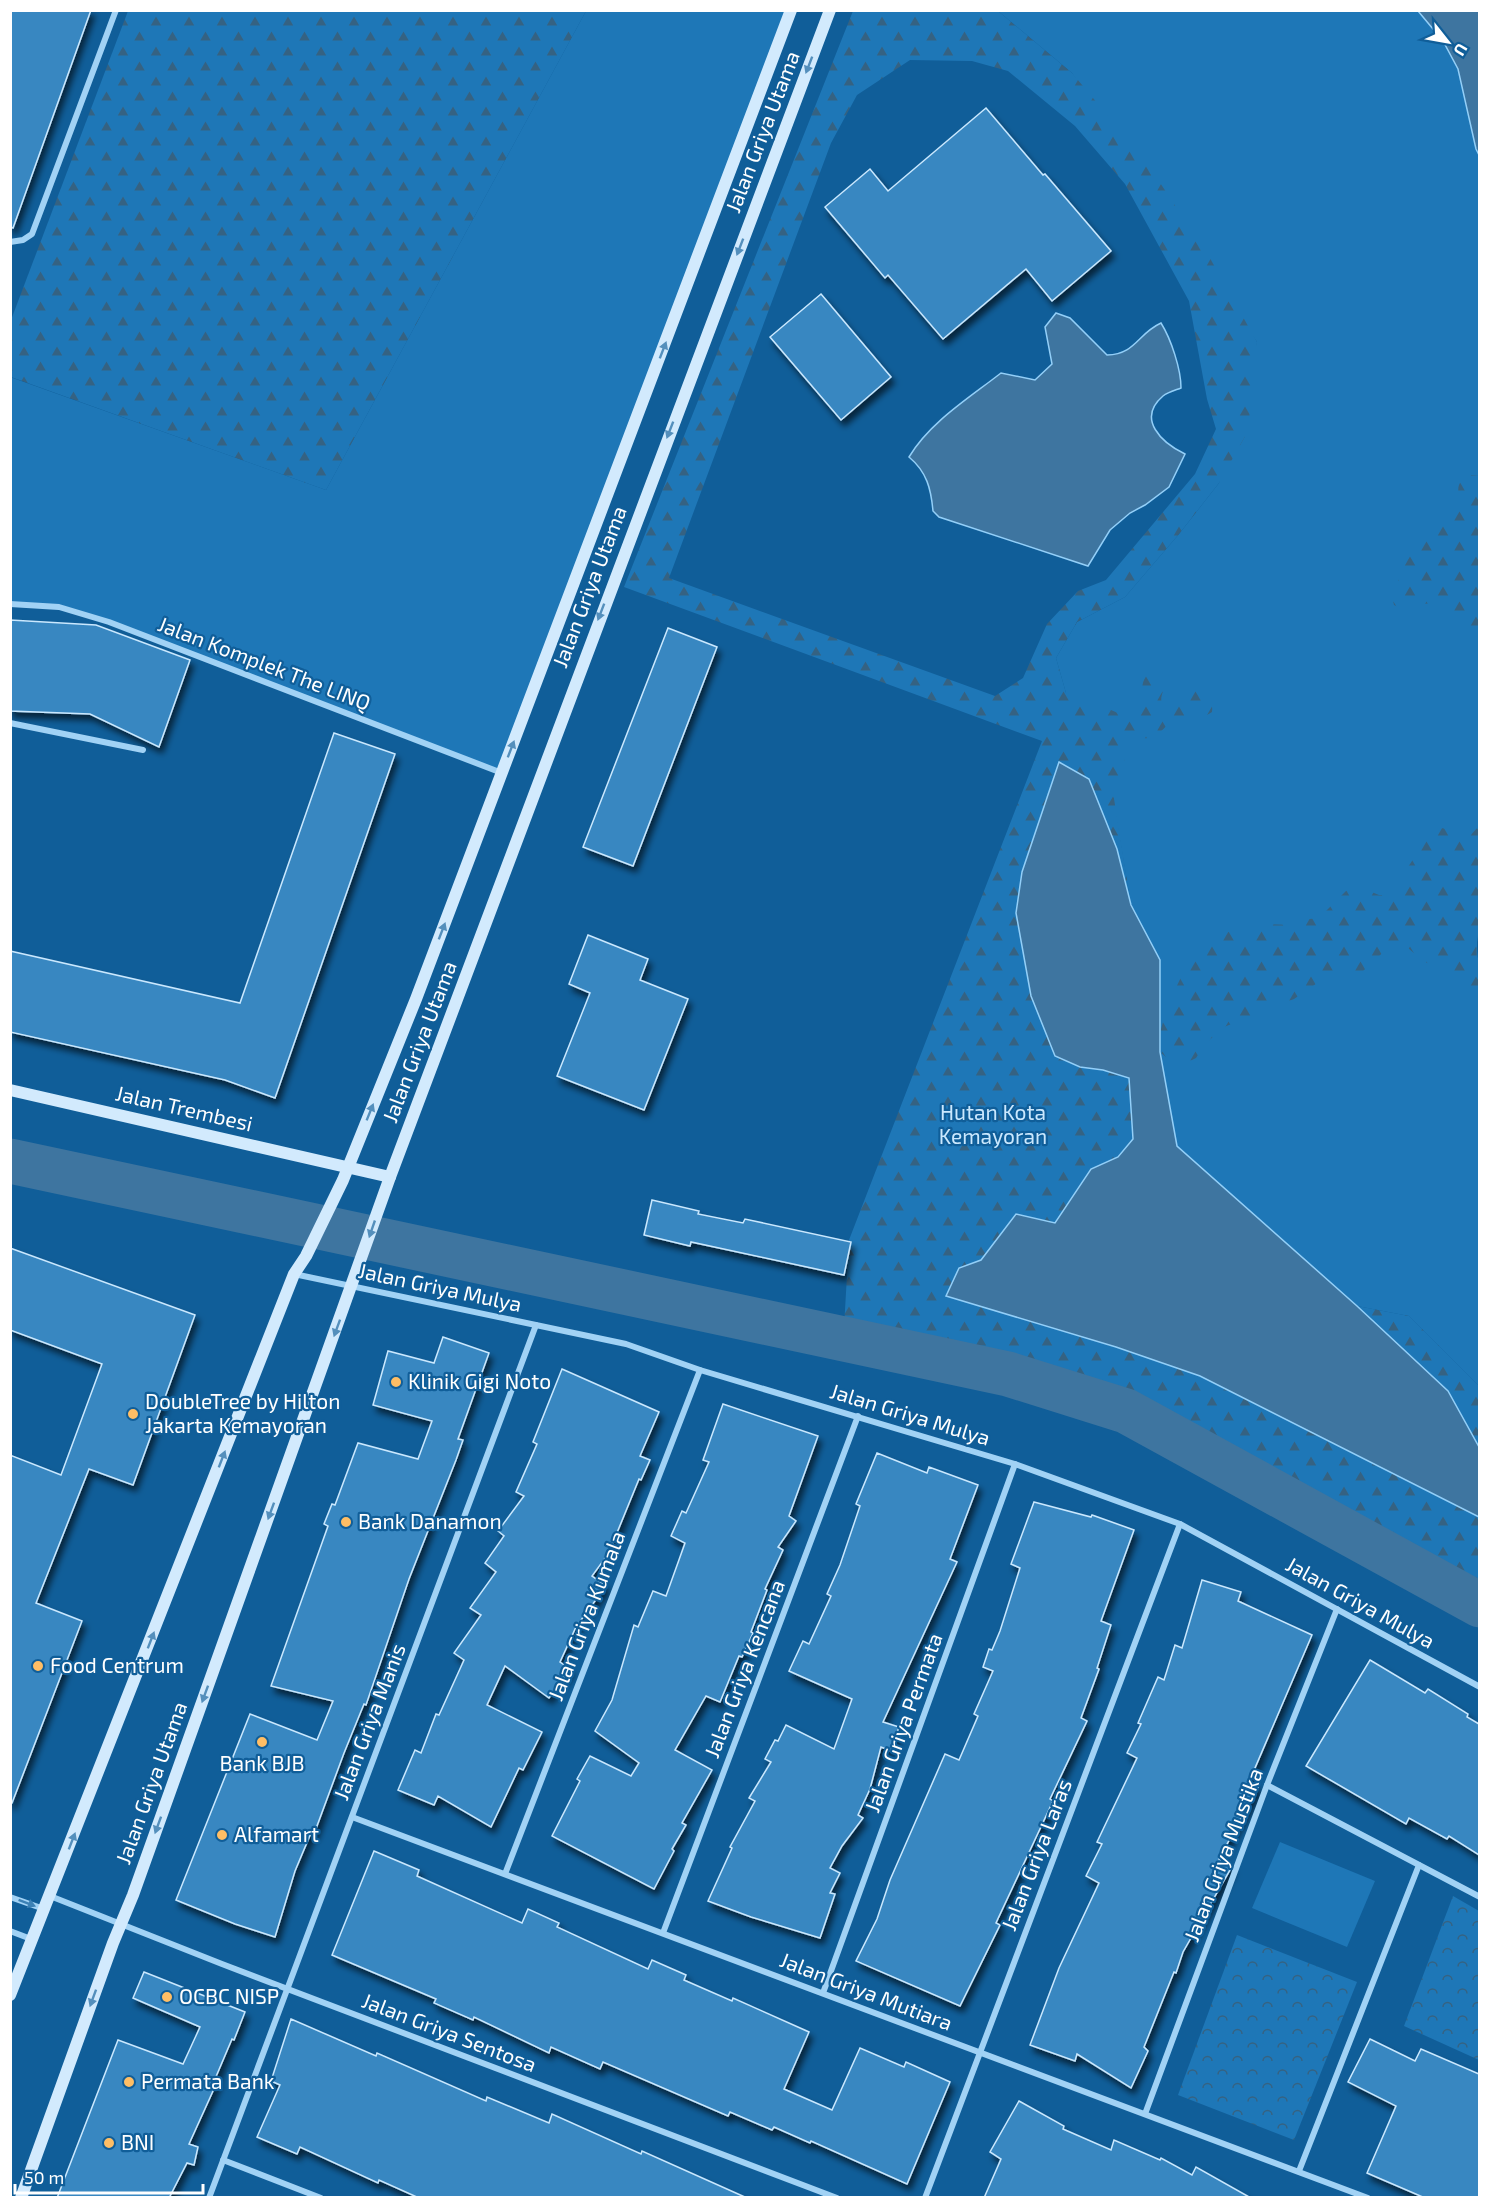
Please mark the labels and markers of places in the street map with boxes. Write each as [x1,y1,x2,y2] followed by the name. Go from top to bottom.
[408,1368,551,1393] place label: Klinik Gigi Noto
[389,1375,403,1389] marker: Klinik Gigi Noto
[145,1388,340,1437] place label: DoubleTree by Hilton Jakarta Kemayoran
[126,1407,140,1421] marker: DoubleTree by Hilton Jakarta Kemayoran
[358,1508,502,1533] place label: Bank Danamon
[339,1515,353,1529] marker: Bank Danamon
[50,1652,184,1677] place label: Food Centrum
[31,1659,45,1673] marker: Food Centrum
[255,1735,269,1749] marker: Bank BJB
[219,1750,305,1775] place label: Bank BJB
[234,1821,319,1846] place label: Alfamart
[215,1828,229,1842] marker: Alfamart
[179,1983,279,2008] place label: OCBC NISP
[160,1990,174,2004] marker: OCBC NISP
[141,2068,275,2093] place label: Permata Bank
[122,2075,136,2089] marker: Permata Bank
[121,2129,154,2154] place label: BNI
[102,2136,116,2150] marker: BNI

